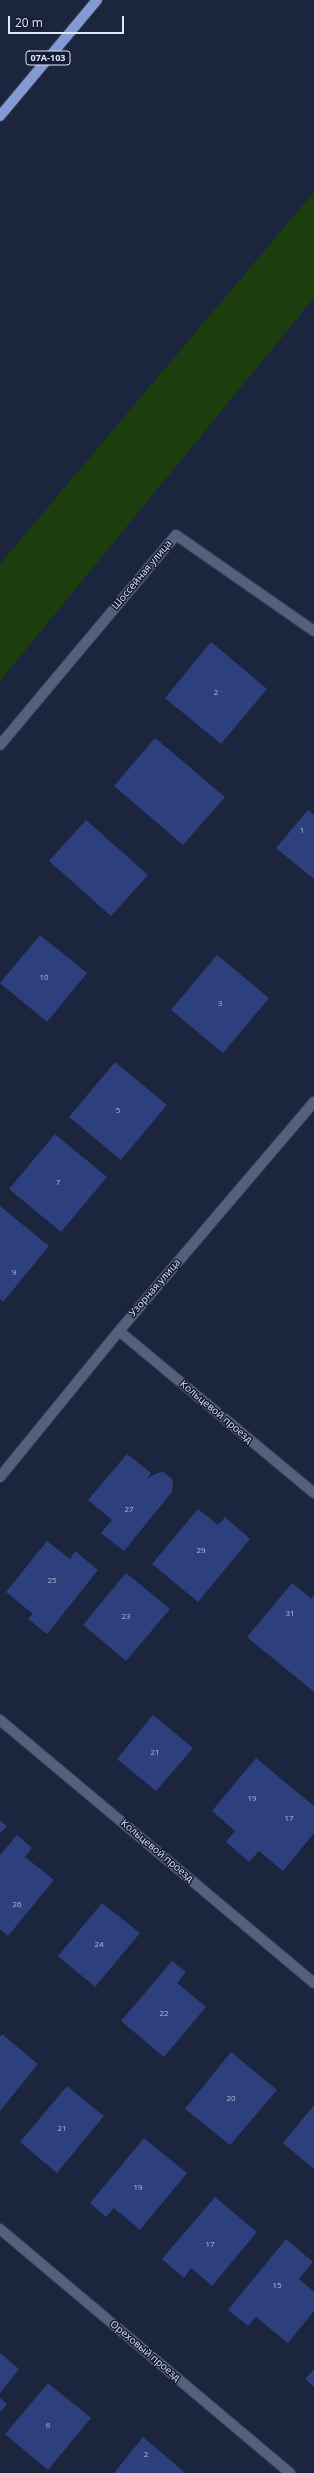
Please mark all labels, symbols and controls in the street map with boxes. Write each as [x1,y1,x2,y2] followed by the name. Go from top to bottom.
[10,8,126,34] scale bar
[15,14,43,31] text: 20 m
[26,51,70,65] road number: 07А-103
[110,538,174,612] street label: Шоссейная улица
[214,688,218,698] house number: 2
[300,826,304,836] house number: 1
[39,973,49,983] house number: 10
[218,999,222,1009] house number: 3
[116,1106,120,1116] house number: 5
[56,1178,60,1188] house number: 7
[127,1257,183,1319] street label: Узорная улица
[12,1268,16,1278] house number: 9
[177,1378,255,1446] street label: Кольцевой проезд
[124,1505,134,1515] house number: 27
[196,1546,206,1556] house number: 29
[47,1576,57,1586] house number: 25
[285,1609,295,1619] house number: 31
[121,1612,131,1622] house number: 23
[150,1748,160,1758] house number: 21
[247,1794,257,1804] house number: 19
[284,1814,294,1824] house number: 17
[118,1817,196,1885] street label: Кольцевой проезд
[12,1900,22,1910] house number: 26
[94,1940,104,1950] house number: 24
[159,2009,169,2019] house number: 22
[226,2094,236,2104] house number: 20
[57,2124,67,2134] house number: 21
[133,2183,143,2193] house number: 19
[205,2240,215,2250] house number: 17
[272,2281,282,2291] house number: 15
[108,2318,182,2384] street label: Ореховый проезд
[46,2421,50,2431] house number: 6
[144,2450,148,2460] house number: 2

